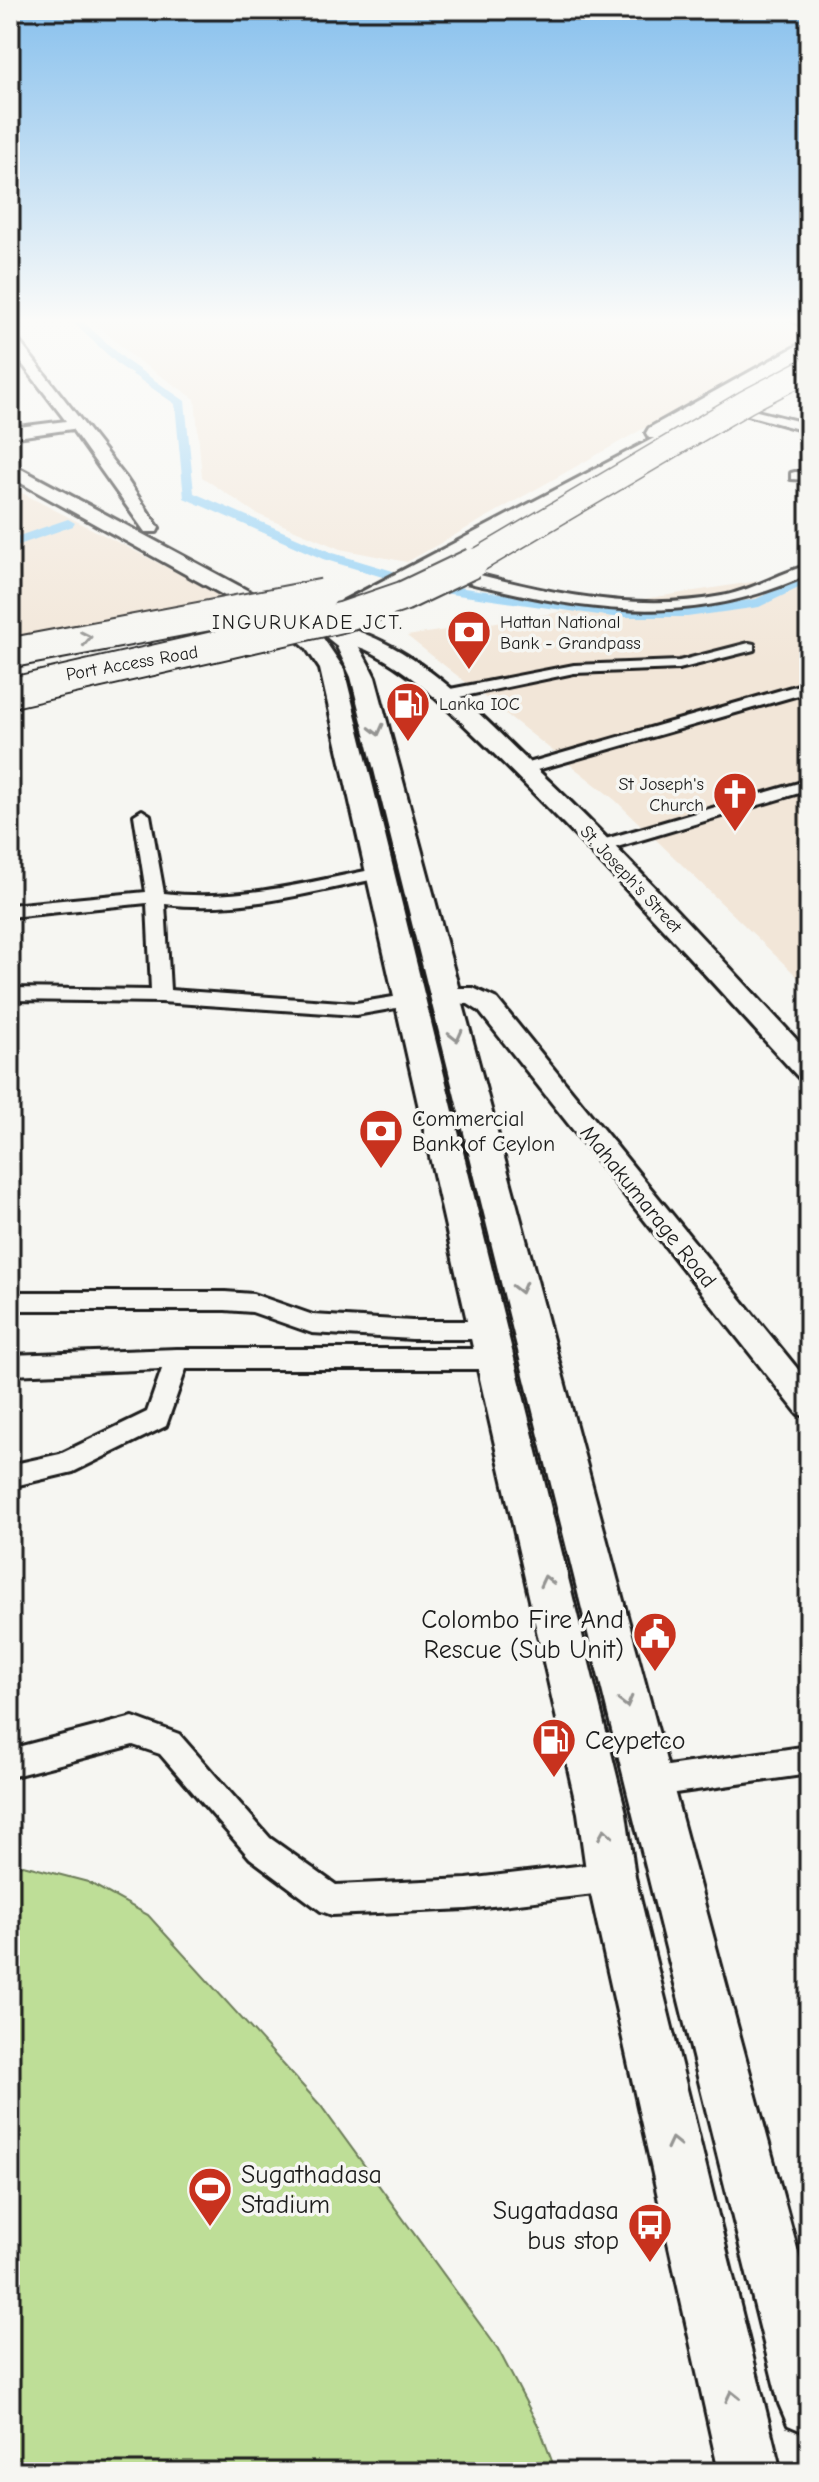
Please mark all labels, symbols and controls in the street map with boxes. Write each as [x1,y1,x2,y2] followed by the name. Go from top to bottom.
[445,608,493,671] bank icon: Hattan National Bank - Grandpass
[212,611,404,634] district label: INGURUKADE JCT.
[500,612,641,654] place label: Hattan National Bank - Grandpass
[79,630,93,647] one-way arrow
[64,642,200,685] street label: Port Access Road
[384,680,432,743] fuel station icon: Lanka IOC
[439,694,520,715] place label: Lanka IOC
[368,722,385,736] one-way arrow
[711,770,759,833] church icon: St Joseph's Church
[619,774,704,816] place label: St Joseph's Church
[575,821,686,938] street label: St. Joseph's Street
[446,1028,463,1042] one-way arrow
[412,1106,555,1157] place label: Commercial Bank of Ceylon
[357,1107,405,1170] bank icon: Commercial Bank of Ceylon
[575,1120,722,1293] street label: Mahakumarage Road
[511,1280,528,1294] one-way arrow
[538,1575,555,1589] one-way arrow
[421,1605,624,1665] place label: Colombo Fire And Rescue (Sub Unit)
[631,1610,679,1673] public building icon: Colombo Fire And Rescue (Sub Unit)
[617,1695,634,1709] one-way arrow
[530,1716,578,1779] fuel station icon: Ceypetco
[585,1726,685,1756] place label: Ceypetco
[597,1828,614,1841] one-way arrow
[665,2136,682,2150] one-way arrow
[241,2160,382,2220] place label: Sugathadasa Stadium
[186,2165,234,2228] sports icon: Sugathadasa Stadium
[493,2196,619,2256] place label: Sugatadasa bus stop
[626,2201,674,2264] bus stop icon: Sugatadasa bus stop
[724,2390,741,2403] one-way arrow

